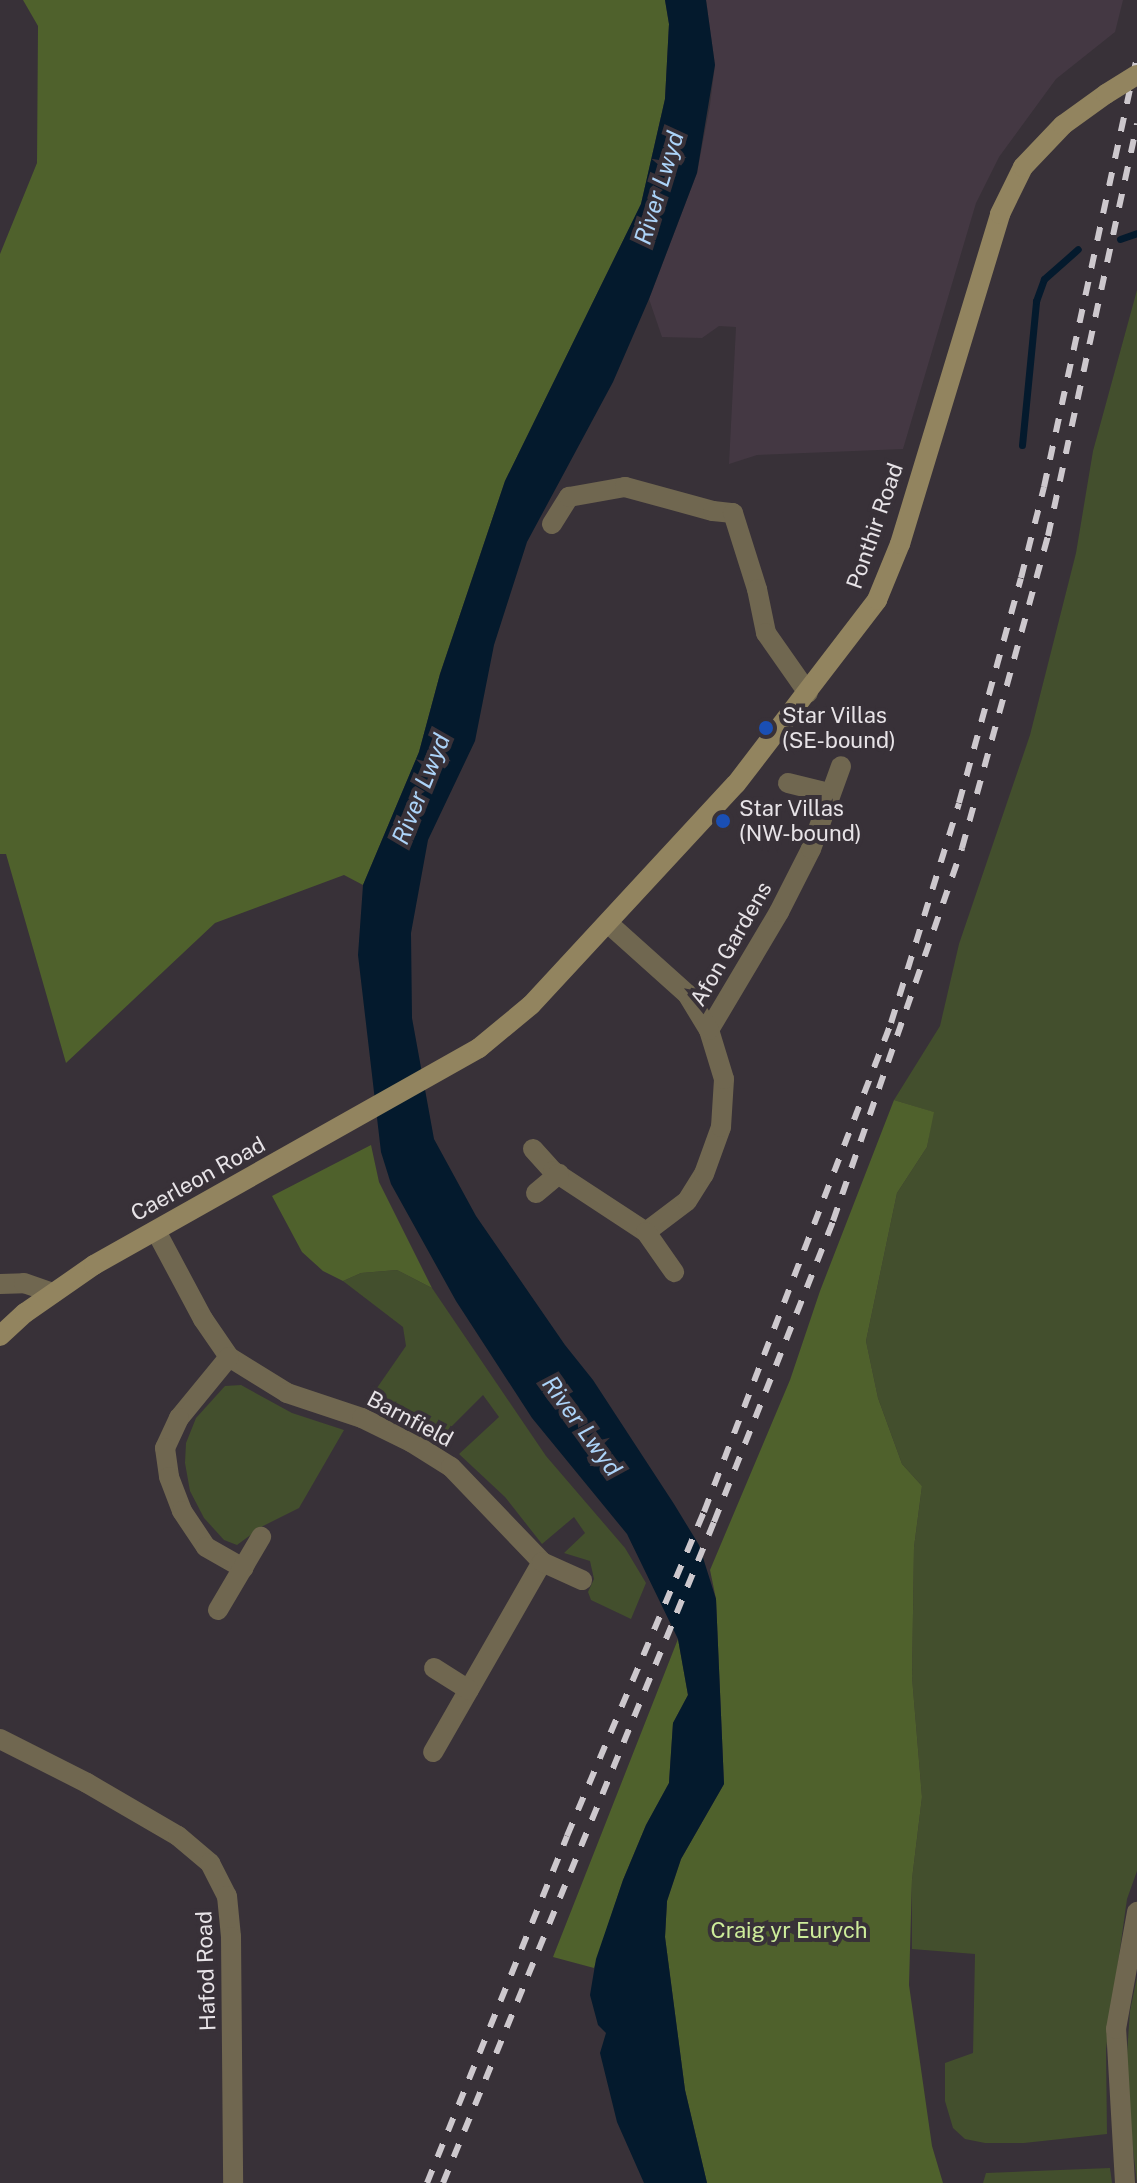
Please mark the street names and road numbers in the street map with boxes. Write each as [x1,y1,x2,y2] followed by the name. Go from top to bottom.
[841,460,909,592] street label: Ponthir Road
[685,877,777,1011] street label: Afon Gardens
[126,1131,270,1227] street label: Caerleon Road
[362,1385,458,1453] street label: Barnfield
[191,1910,221,2032] street label: Hafod Road

